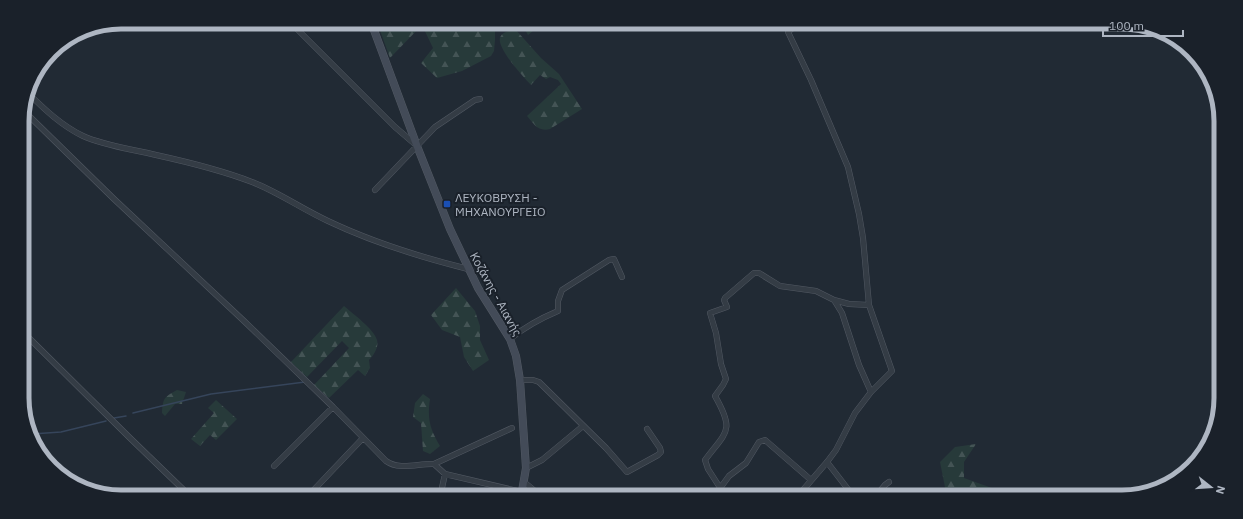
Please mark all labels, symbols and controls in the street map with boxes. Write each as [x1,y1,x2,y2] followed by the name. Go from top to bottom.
[1103,12,1183,38] scale bar
[1109,18,1144,33] text: 100 m
[455,190,546,219] place label: ΛΕΥΚΟΒΡΥΣΗ - ΜΗΧΑΝΟΥΡΓΕΙΟ
[442,199,452,209] marker: ΛΕΥΚΟΒΡΥΣΗ - ΜΗΧΑΝΟΥΡΓΕΙΟ
[467,249,525,339] street label: Κοζάνης - Αιανής
[1191,467,1231,507] north arrow
[1213,484,1228,496] text: N

